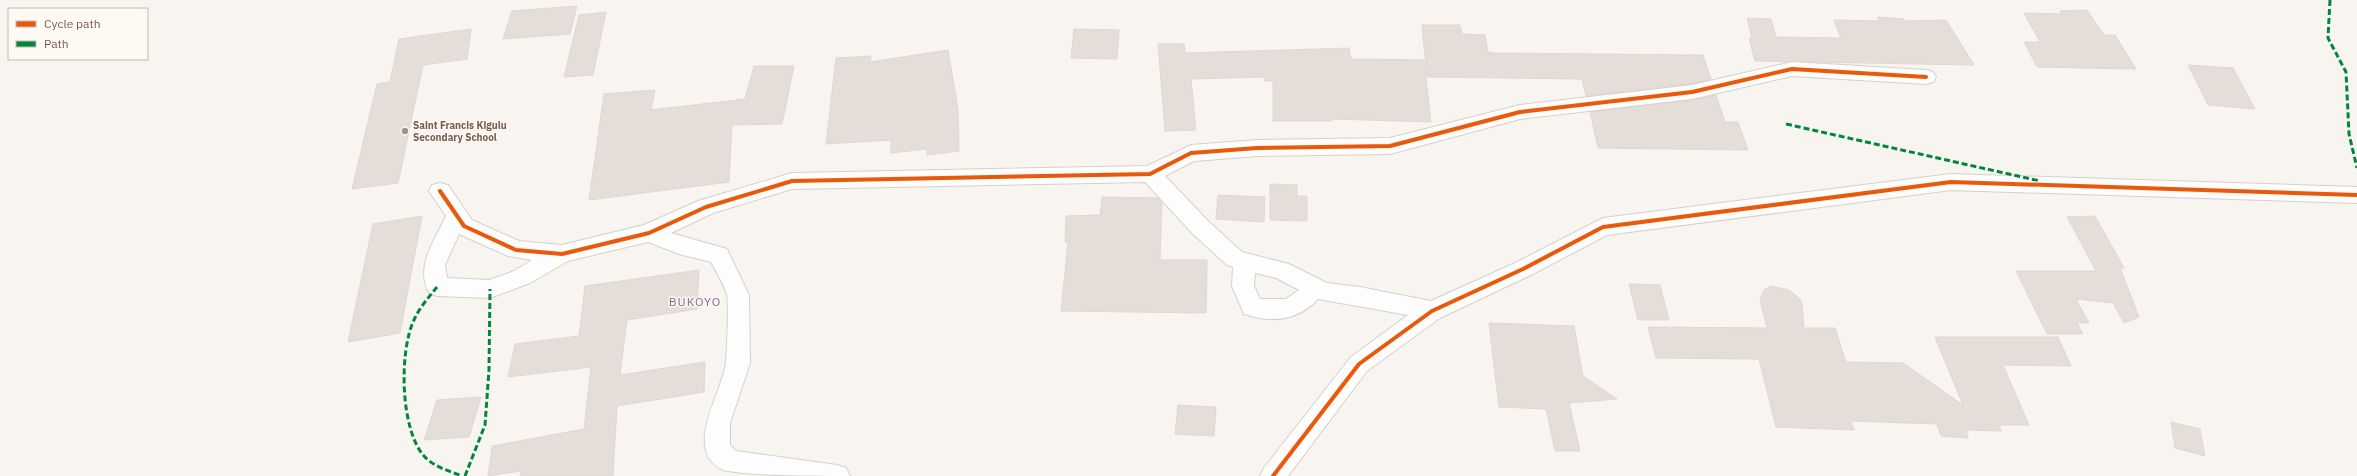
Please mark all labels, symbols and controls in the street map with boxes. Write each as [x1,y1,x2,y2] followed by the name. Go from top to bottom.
[8,8,148,60] legend
[44,16,101,31] text: Cycle path
[44,36,69,51] text: Path
[413,119,507,144] place label: Saint Francis Kigulu Secondary School
[400,126,410,136] marker: Saint Francis Kigulu Secondary School
[669,294,721,309] district label: BUKOYO

